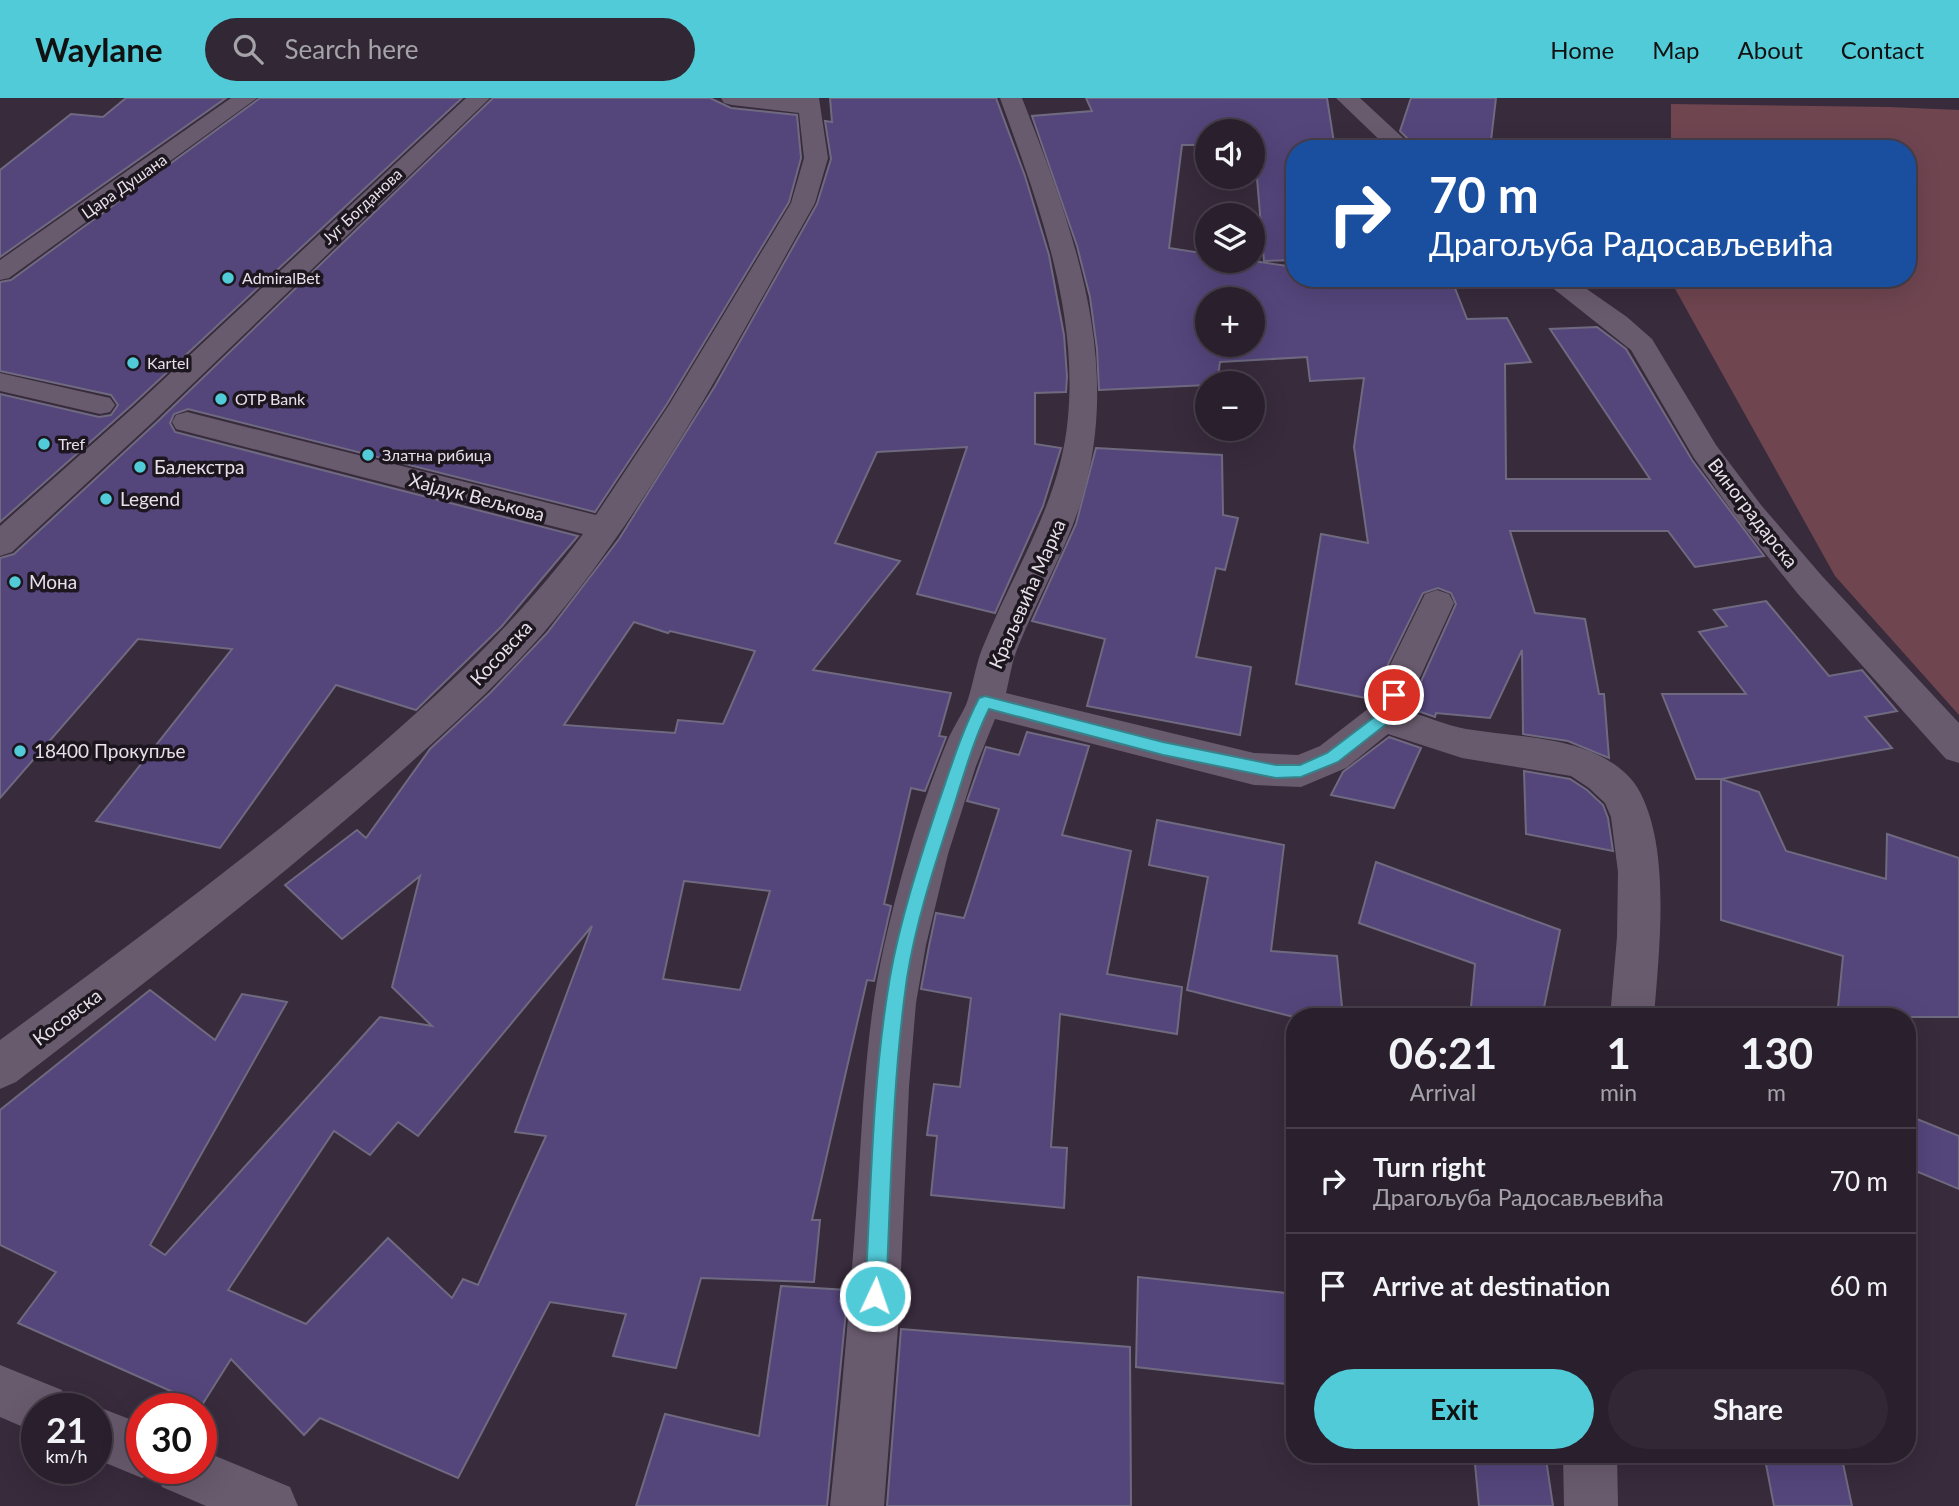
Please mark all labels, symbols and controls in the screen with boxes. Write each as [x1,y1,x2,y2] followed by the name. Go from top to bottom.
[205,18,695,81] search box
[35,29,163,69] text: Waylane
[229,30,267,68] icon: search
[285,33,419,65] text: Search here
[1550,35,1614,64] text: Home
[1652,35,1700,64] text: Map
[1738,35,1803,64] text: About
[1841,35,1924,64] text: Contact
[1195,119,1265,441] map controls
[1195,119,1265,189] button: sound
[77,149,170,222] street label: Цара Душана
[318,164,405,247] street label: Југ Богданова
[1429,165,1539,223] text: 70 m
[1314,168,1405,259] icon: right
[1195,203,1265,273] button: layers
[1429,224,1834,263] text: Драгољуба Радосављевића
[242,268,321,287] place label: AdmiralBet
[220,270,236,286] marker: AdmiralBet
[1195,287,1265,357] button: +
[147,353,189,372] place label: Kartel
[125,355,141,371] marker: Kartel
[1195,371,1265,441] button: −
[235,389,306,408] place label: OTP Bank
[213,391,229,407] marker: OTP Bank
[58,434,86,453] place label: Tref
[36,436,52,452] marker: Tref
[382,445,492,464] place label: Златна рибица
[360,447,376,463] marker: Златна рибица
[1704,453,1803,572] street label: Виноградарска
[154,455,245,478] place label: Балекстра
[132,459,148,475] marker: Балекстра
[407,467,547,526] street label: Хајдук Вељкова
[120,487,180,510] place label: Legend
[98,491,114,507] marker: Legend
[983,516,1070,672] street label: Краљевића Марка
[29,570,77,593] place label: Мона
[7,574,23,590] marker: Мона
[465,615,536,690] street label: Косовска
[1364,665,1424,725] pin
[1375,676,1413,714] icon: arrive
[34,739,185,762] place label: 18400 Прокупље
[12,743,28,759] marker: 18400 Прокупље
[28,983,106,1050] street label: Косовска
[1389,1028,1497,1078] text: 06:21
[1606,1028,1631,1078] text: 1
[1740,1028,1813,1078] text: 130
[1410,1078,1476,1106] text: Arrival
[1600,1078,1637,1106] text: min
[1767,1078,1786,1106] text: m
[1373,1151,1486,1183] text: Turn right
[1314,1162,1352,1200] icon: right
[1830,1165,1888,1197] text: 70 m
[1373,1183,1664,1211] text: Драгољуба Радосављевића
[838,1259,912,1333] position arrow
[1314,1267,1352,1305] icon: arrive
[1373,1270,1610,1302] text: Arrive at destination
[1830,1270,1888,1302] text: 60 m
[1314,1369,1594,1449] button: Exit
[1608,1369,1888,1449] button: Share
[126,1393,217,1484] speed limit sign: 30
[46,1408,87,1450] text: 21
[45,1445,88,1467] text: km/h

